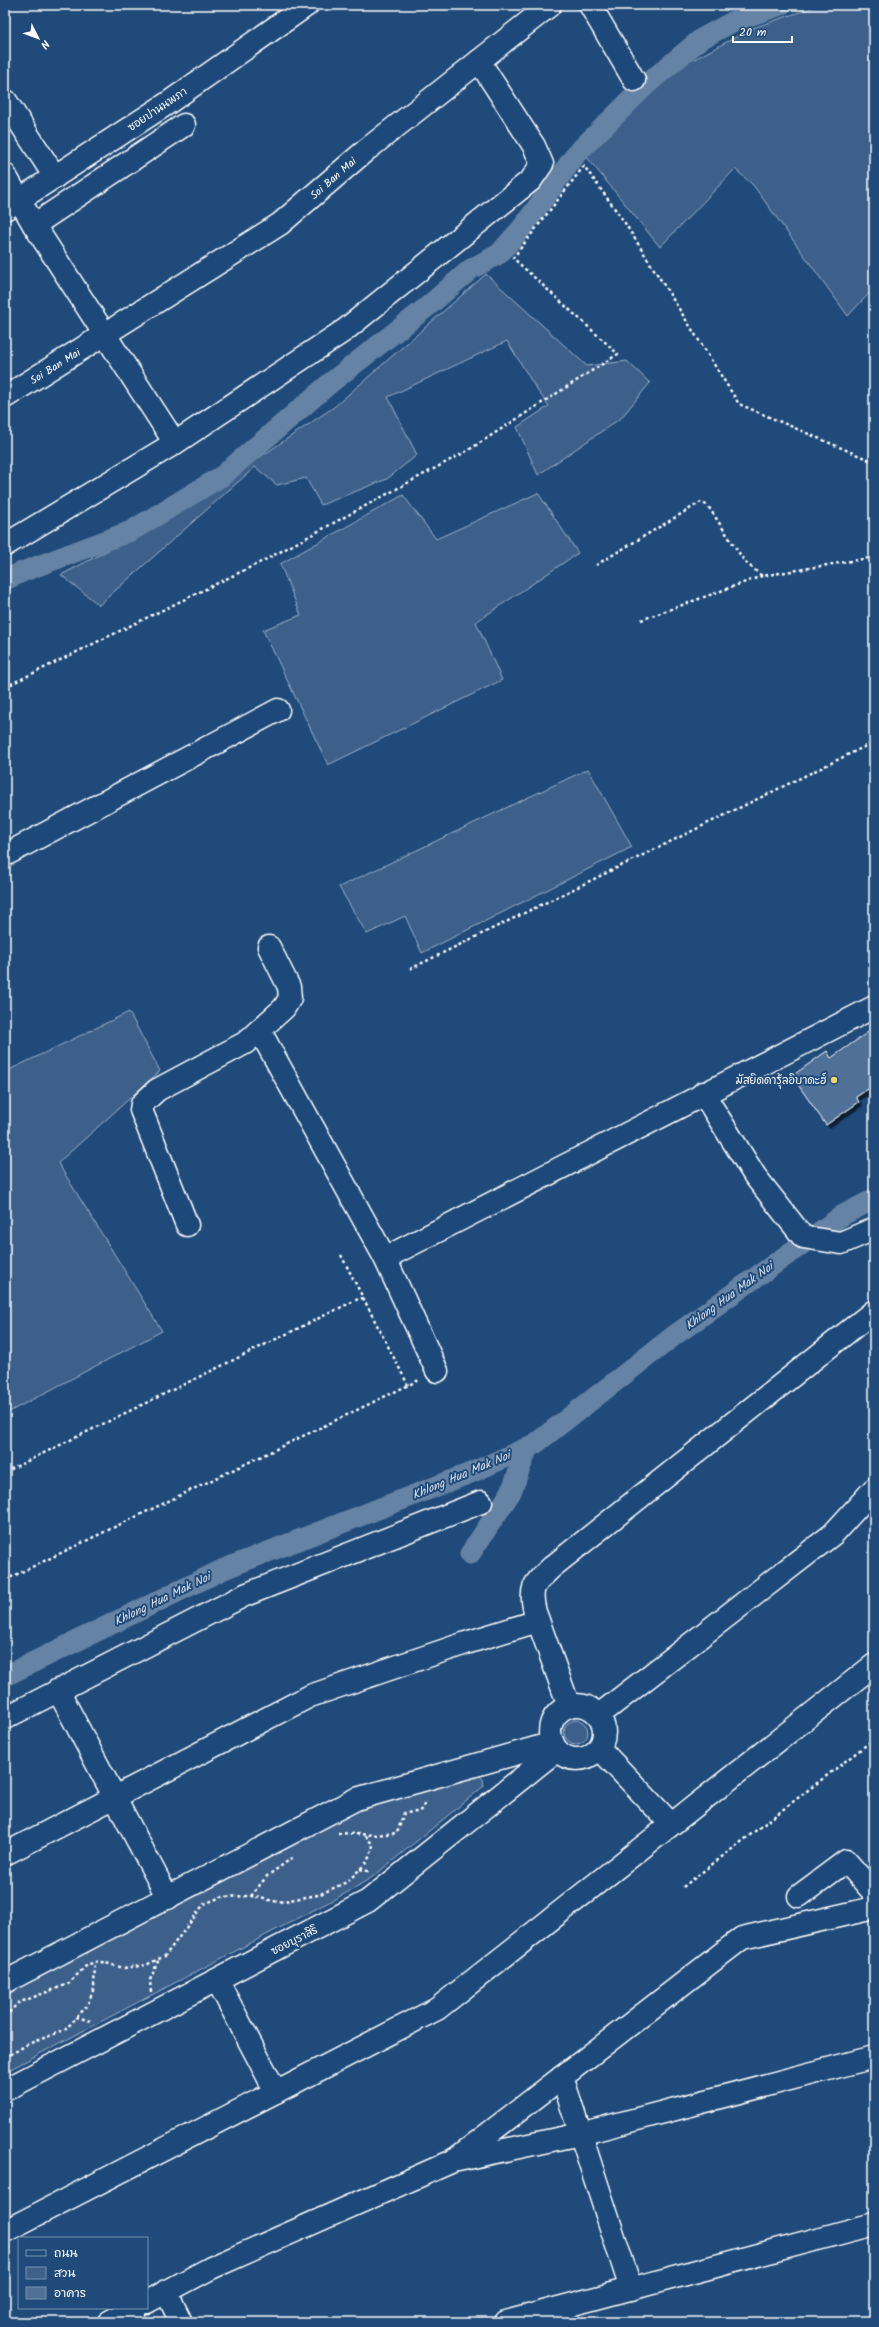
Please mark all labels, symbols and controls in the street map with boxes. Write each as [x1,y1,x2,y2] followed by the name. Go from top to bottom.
[18,18,58,58] north arrow
[733,18,792,44] scale bar
[739,23,767,42] text: 20 m
[36,35,54,53] text: N
[124,83,191,136] street label: ซอยปานนพภา
[306,153,361,204] street label: Soi Ban Mai
[27,344,85,390] street label: Soi Ban Mai
[736,1072,827,1090] place label: มัสยิดดารุ้ลอิบาดะฮ์
[829,1075,839,1085] marker: มัสยิดดารุ้ลอิบาดะฮ์
[681,1256,780,1335] water label: Khlong Hua Mak Noi
[409,1445,516,1505] water label: Khlong Hua Mak Noi
[111,1567,216,1631] water label: Khlong Hua Mak Noi
[268,1921,321,1960] street label: ซอยบุราสิริ
[18,2237,148,2309] legend
[54,2244,78,2263] text: ถนน
[54,2264,75,2283] text: สวน
[54,2284,86,2303] text: อาคาร

